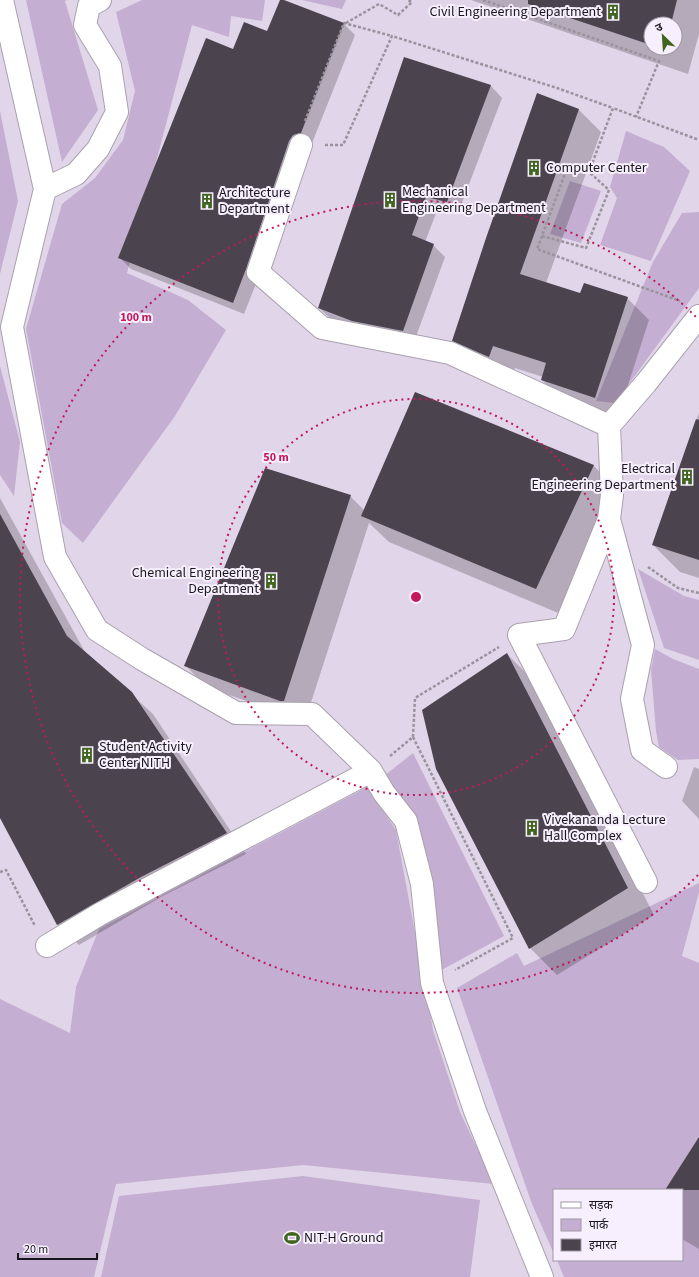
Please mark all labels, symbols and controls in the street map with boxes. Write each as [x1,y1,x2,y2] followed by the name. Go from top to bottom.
[430,2,601,22] place label: Civil Engineering Department
[604,3,622,21] building icon: Civil Engineering Department
[643,16,683,56] north arrow
[653,19,666,36] text: उ
[546,158,647,178] place label: Computer Center
[525,159,543,177] building icon: Computer Center
[402,182,546,218] place label: Mechanical Engineering Department
[219,183,291,219] place label: Architecture Department
[381,191,399,209] building icon: Mechanical Engineering Department
[198,192,216,210] building icon: Architecture Department
[120,309,152,326] text: 100 m
[263,449,289,466] text: 50 m
[531,459,675,495] place label: Electrical Engineering Department
[678,468,696,486] building icon: Electrical Engineering Department
[132,563,259,599] place label: Chemical Engineering Department
[262,572,280,590] building icon: Chemical Engineering Department
[409,590,423,604] centre of rings
[99,737,192,773] place label: Student Activity Center NITH
[78,746,96,764] building icon: Student Activity Center NITH
[544,810,666,846] place label: Vivekananda Lecture Hall Complex
[523,819,541,837] building icon: Vivekananda Lecture Hall Complex
[553,1189,683,1261] legend
[589,1197,614,1214] text: सड़क
[589,1217,609,1234] text: पार्क
[304,1228,384,1248] place label: NIT-H Ground
[283,1229,301,1247] sports icon: NIT-H Ground
[18,1235,97,1261] scale bar
[589,1237,618,1254] text: इमारत
[24,1241,48,1258] text: 20 m

